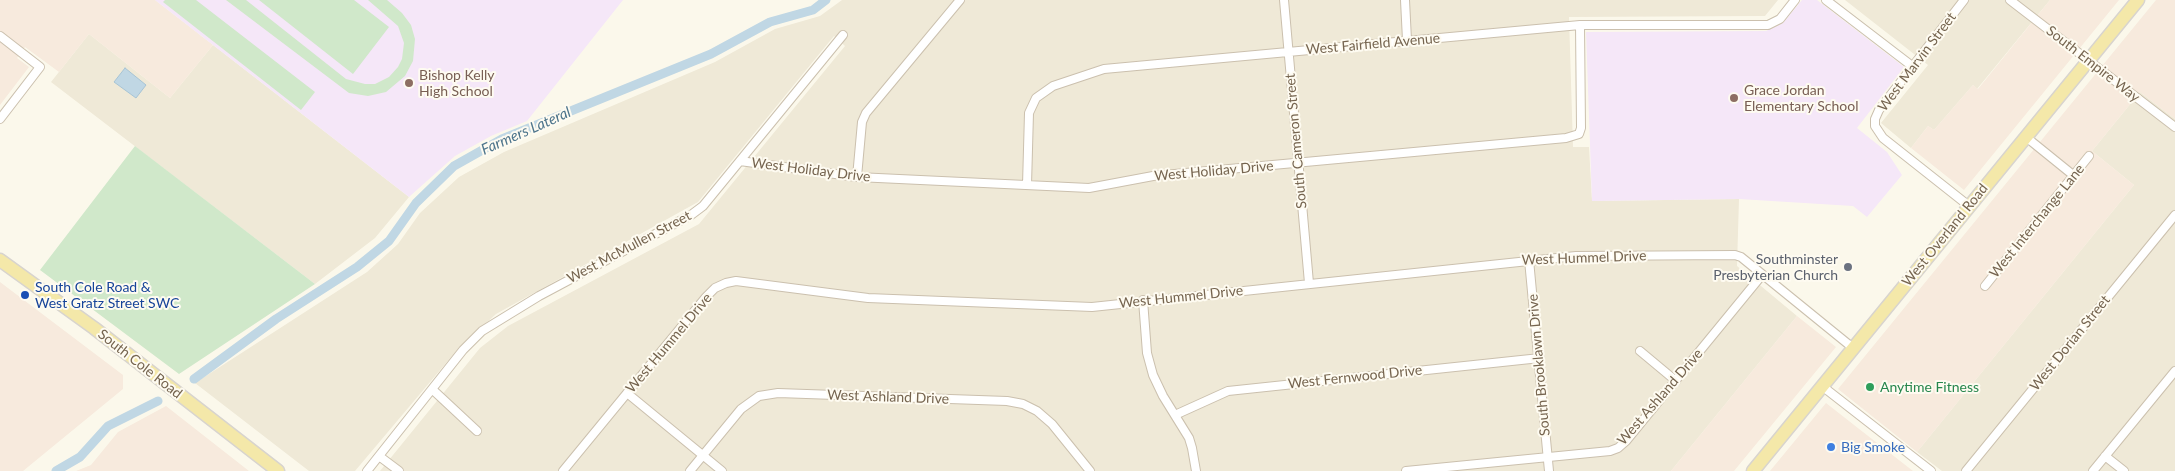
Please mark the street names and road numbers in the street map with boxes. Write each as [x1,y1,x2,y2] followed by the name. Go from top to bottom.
[1874,9,1960,115] street label: West Marvin Street
[2043,22,2143,106] street label: South Empire Way
[1305,30,1441,58] street label: West Fairfield Avenue
[1282,73,1310,209] street label: South Cameron Street
[751,154,871,186] street label: West Holiday Drive
[1154,157,1274,185] street label: West Holiday Drive
[1986,161,2088,281] street label: West Interchange Lane
[1899,180,1991,290] street label: West Overland Road
[564,207,694,287] street label: West McMullen Street
[1521,247,1647,269] street label: West Hummel Drive
[1118,282,1244,312] street label: West Hummel Drive
[622,290,716,396] street label: West Hummel Drive
[2026,292,2114,394] street label: West Dorian Street
[1524,293,1554,437] street label: South Brooklawn Drive
[95,326,185,402] street label: South Cole Road
[1614,345,1706,449] street label: West Ashland Drive
[1287,362,1423,392] street label: West Fernwood Drive
[827,386,949,408] street label: West Ashland Drive

